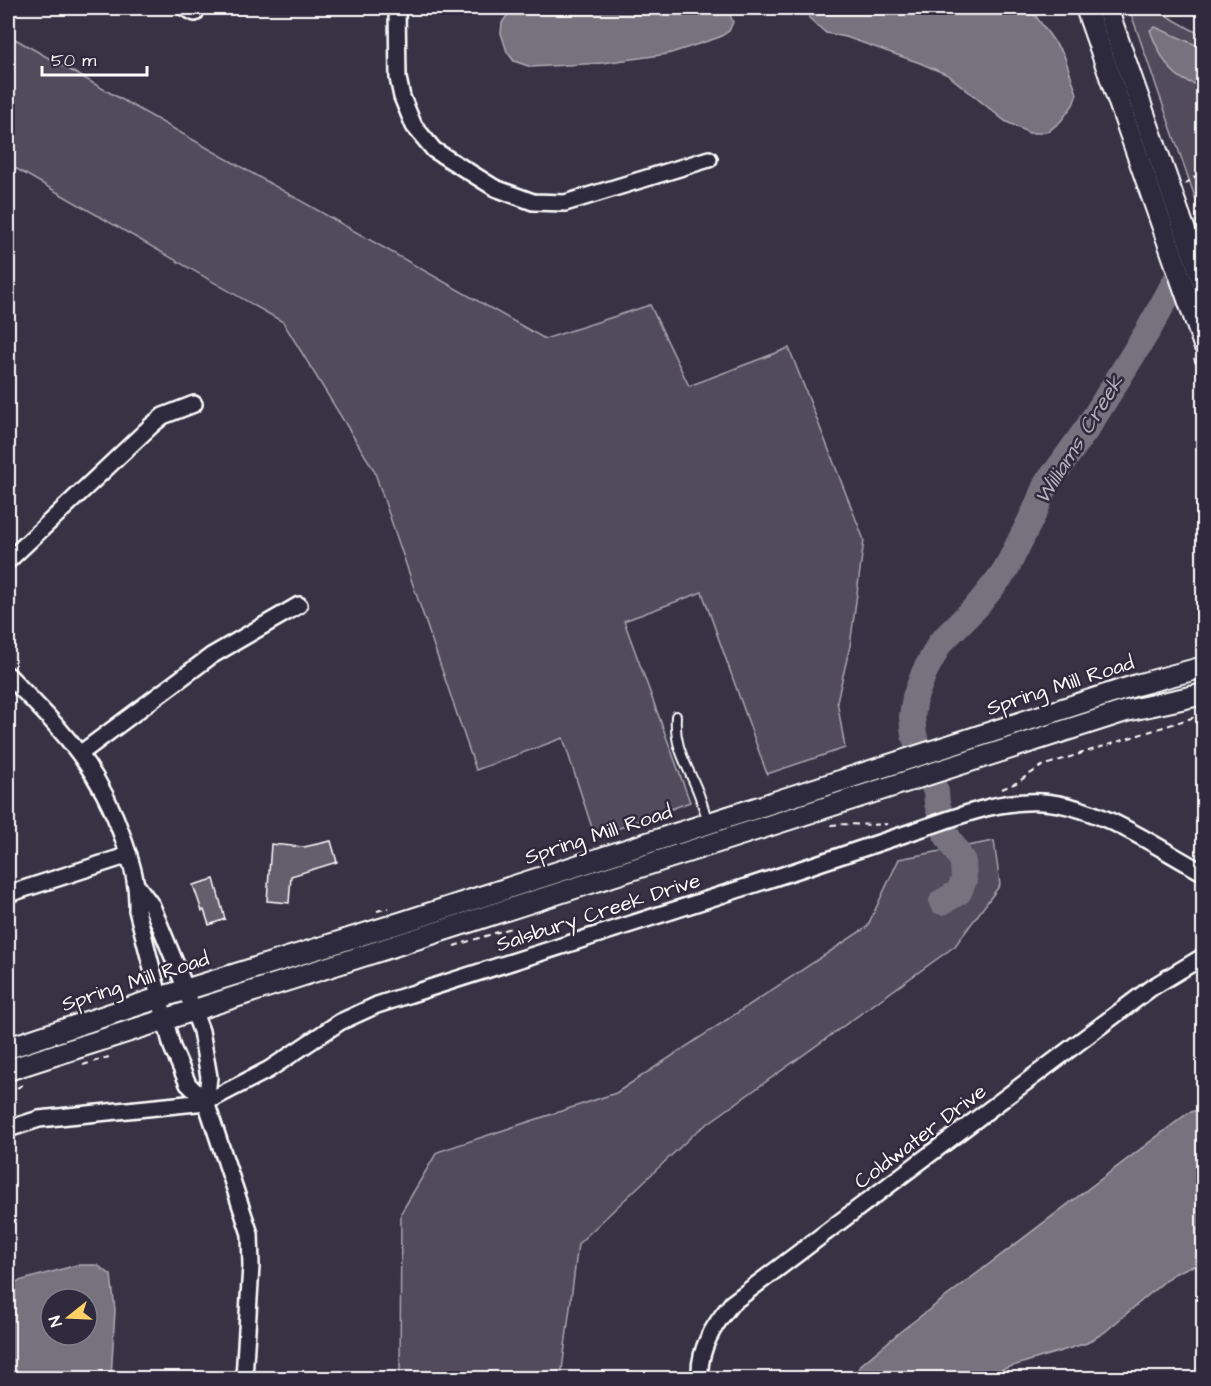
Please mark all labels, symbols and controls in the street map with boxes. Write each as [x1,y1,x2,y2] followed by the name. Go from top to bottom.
[42,39,147,77] scale bar
[51,48,96,73] text: 50 m
[1027,369,1132,511] water label: Williams Creek
[983,648,1138,725] street label: Spring Mill Road
[521,797,676,874] street label: Spring Mill Road
[492,866,705,961] street label: Salsbury Creek Drive
[58,944,213,1021] street label: Spring Mill Road
[848,1077,992,1196] street label: Coldwater Drive
[39,1287,99,1347] north arrow
[44,1313,68,1329] text: N

